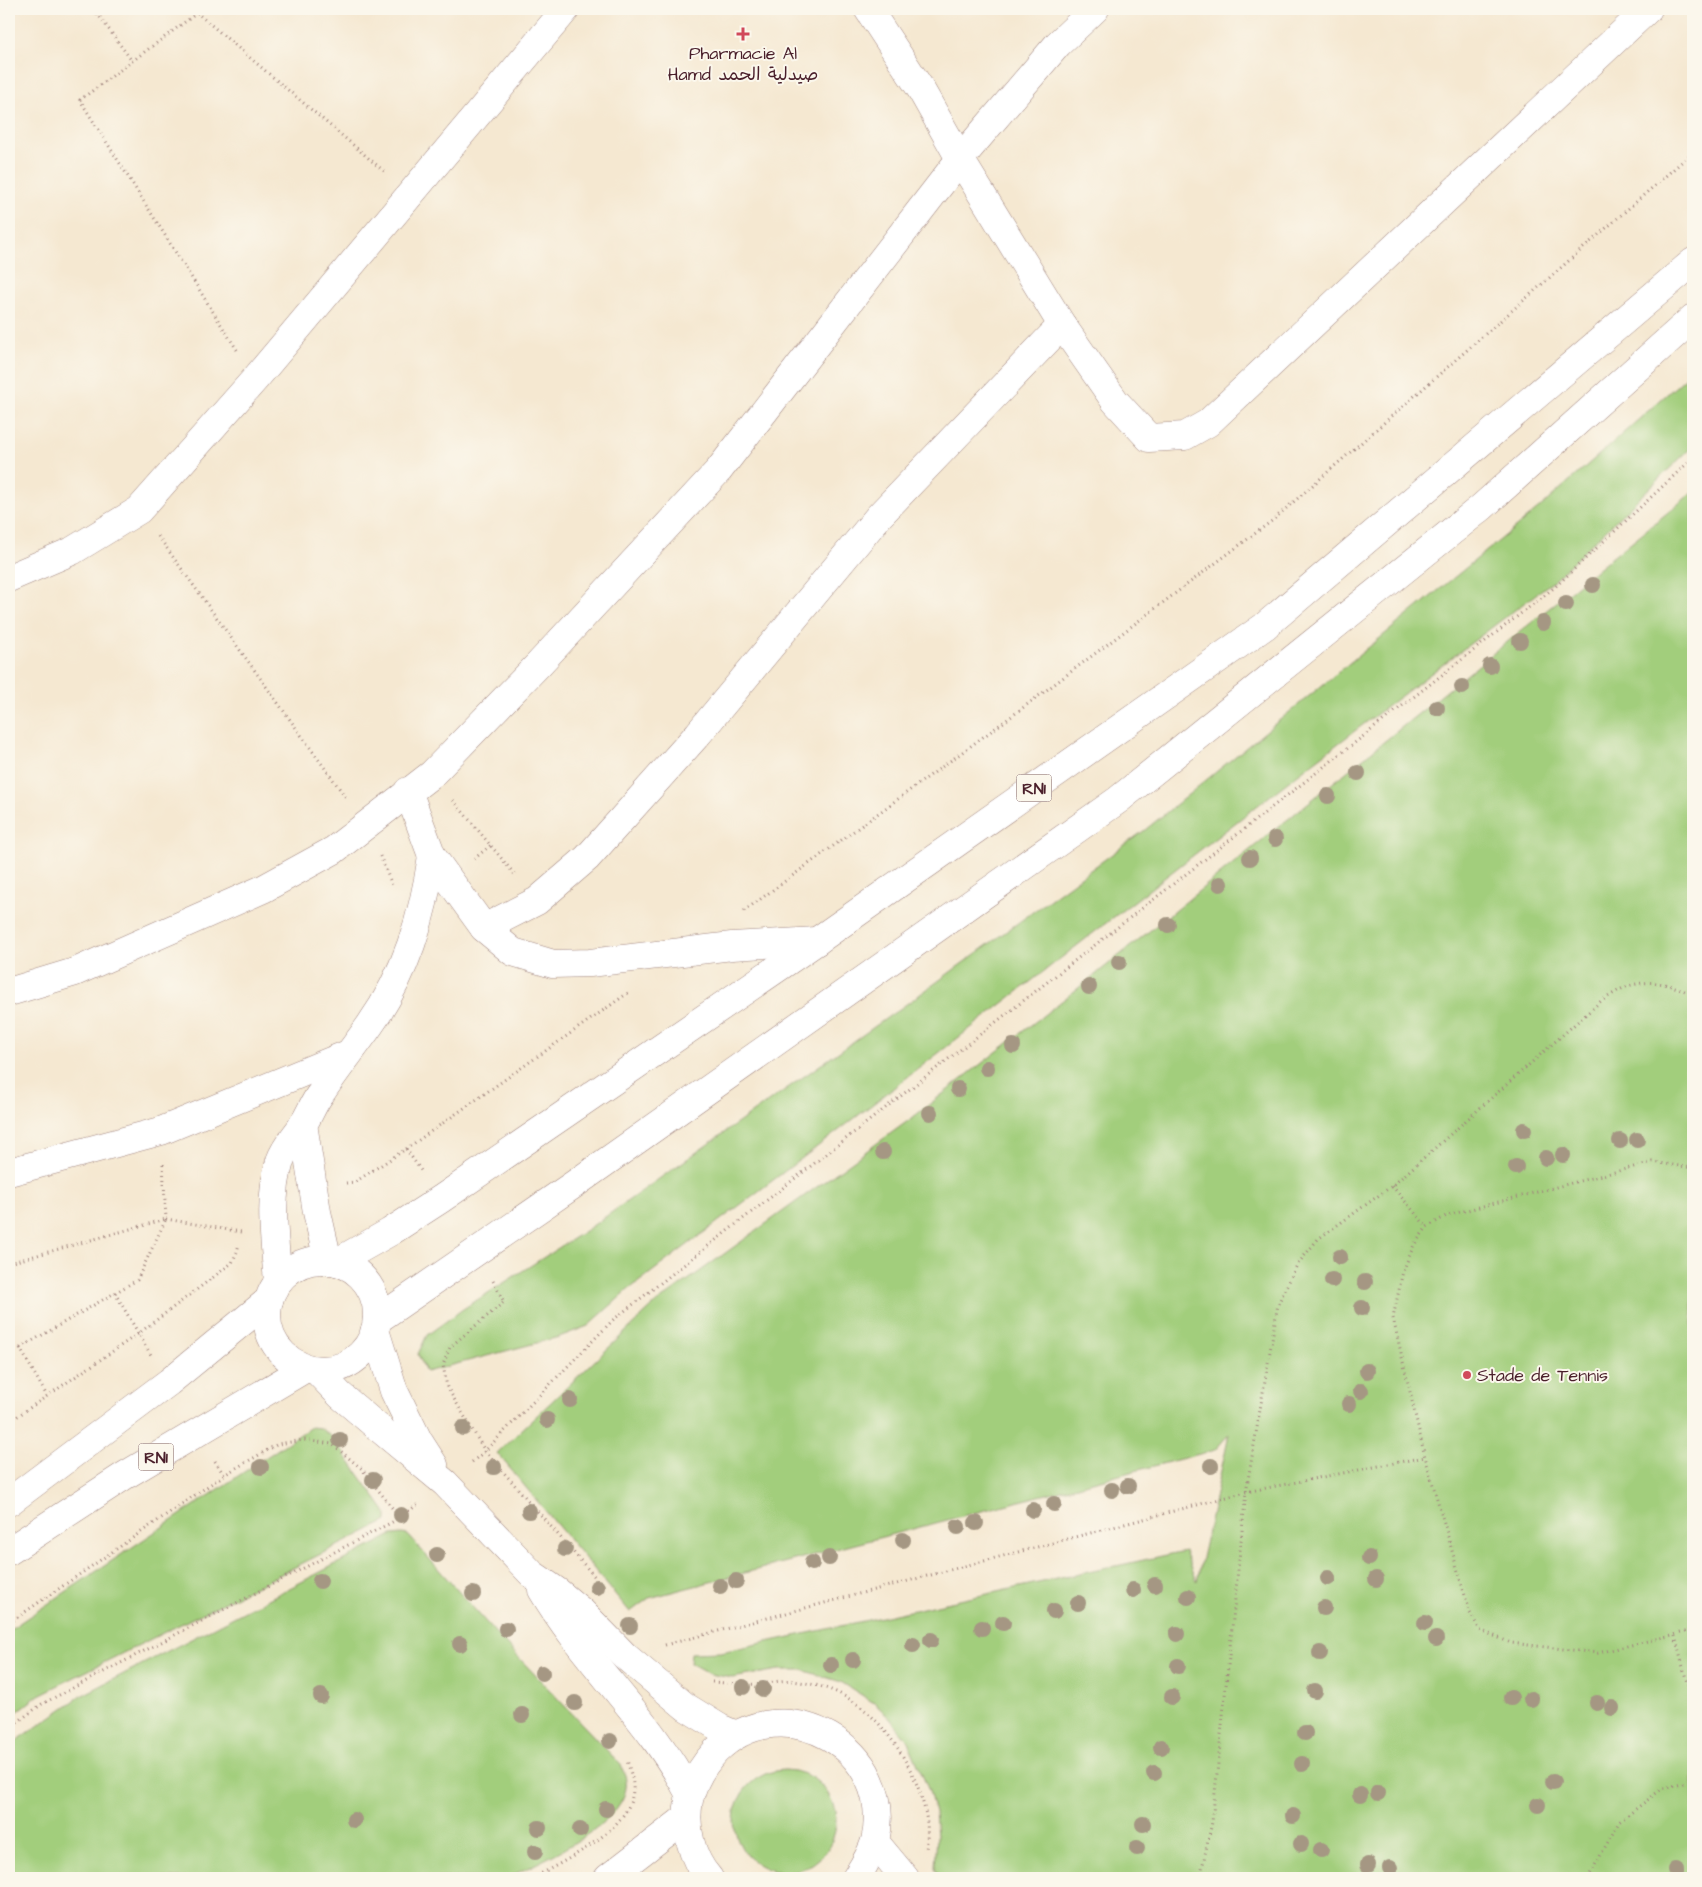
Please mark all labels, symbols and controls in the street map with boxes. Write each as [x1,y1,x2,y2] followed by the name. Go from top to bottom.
[737,28,749,40] marker: Pharmacie Al Hamd صيدلية الحمد
[668,41,818,87] place label: Pharmacie Al Hamd صيدلية الحمد
[1016,774,1052,801] road number: RN1
[1477,1363,1608,1388] place label: Stade de Tennis
[1461,1369,1473,1381] marker: Stade de Tennis
[138,1444,174,1470] road number: RN1

